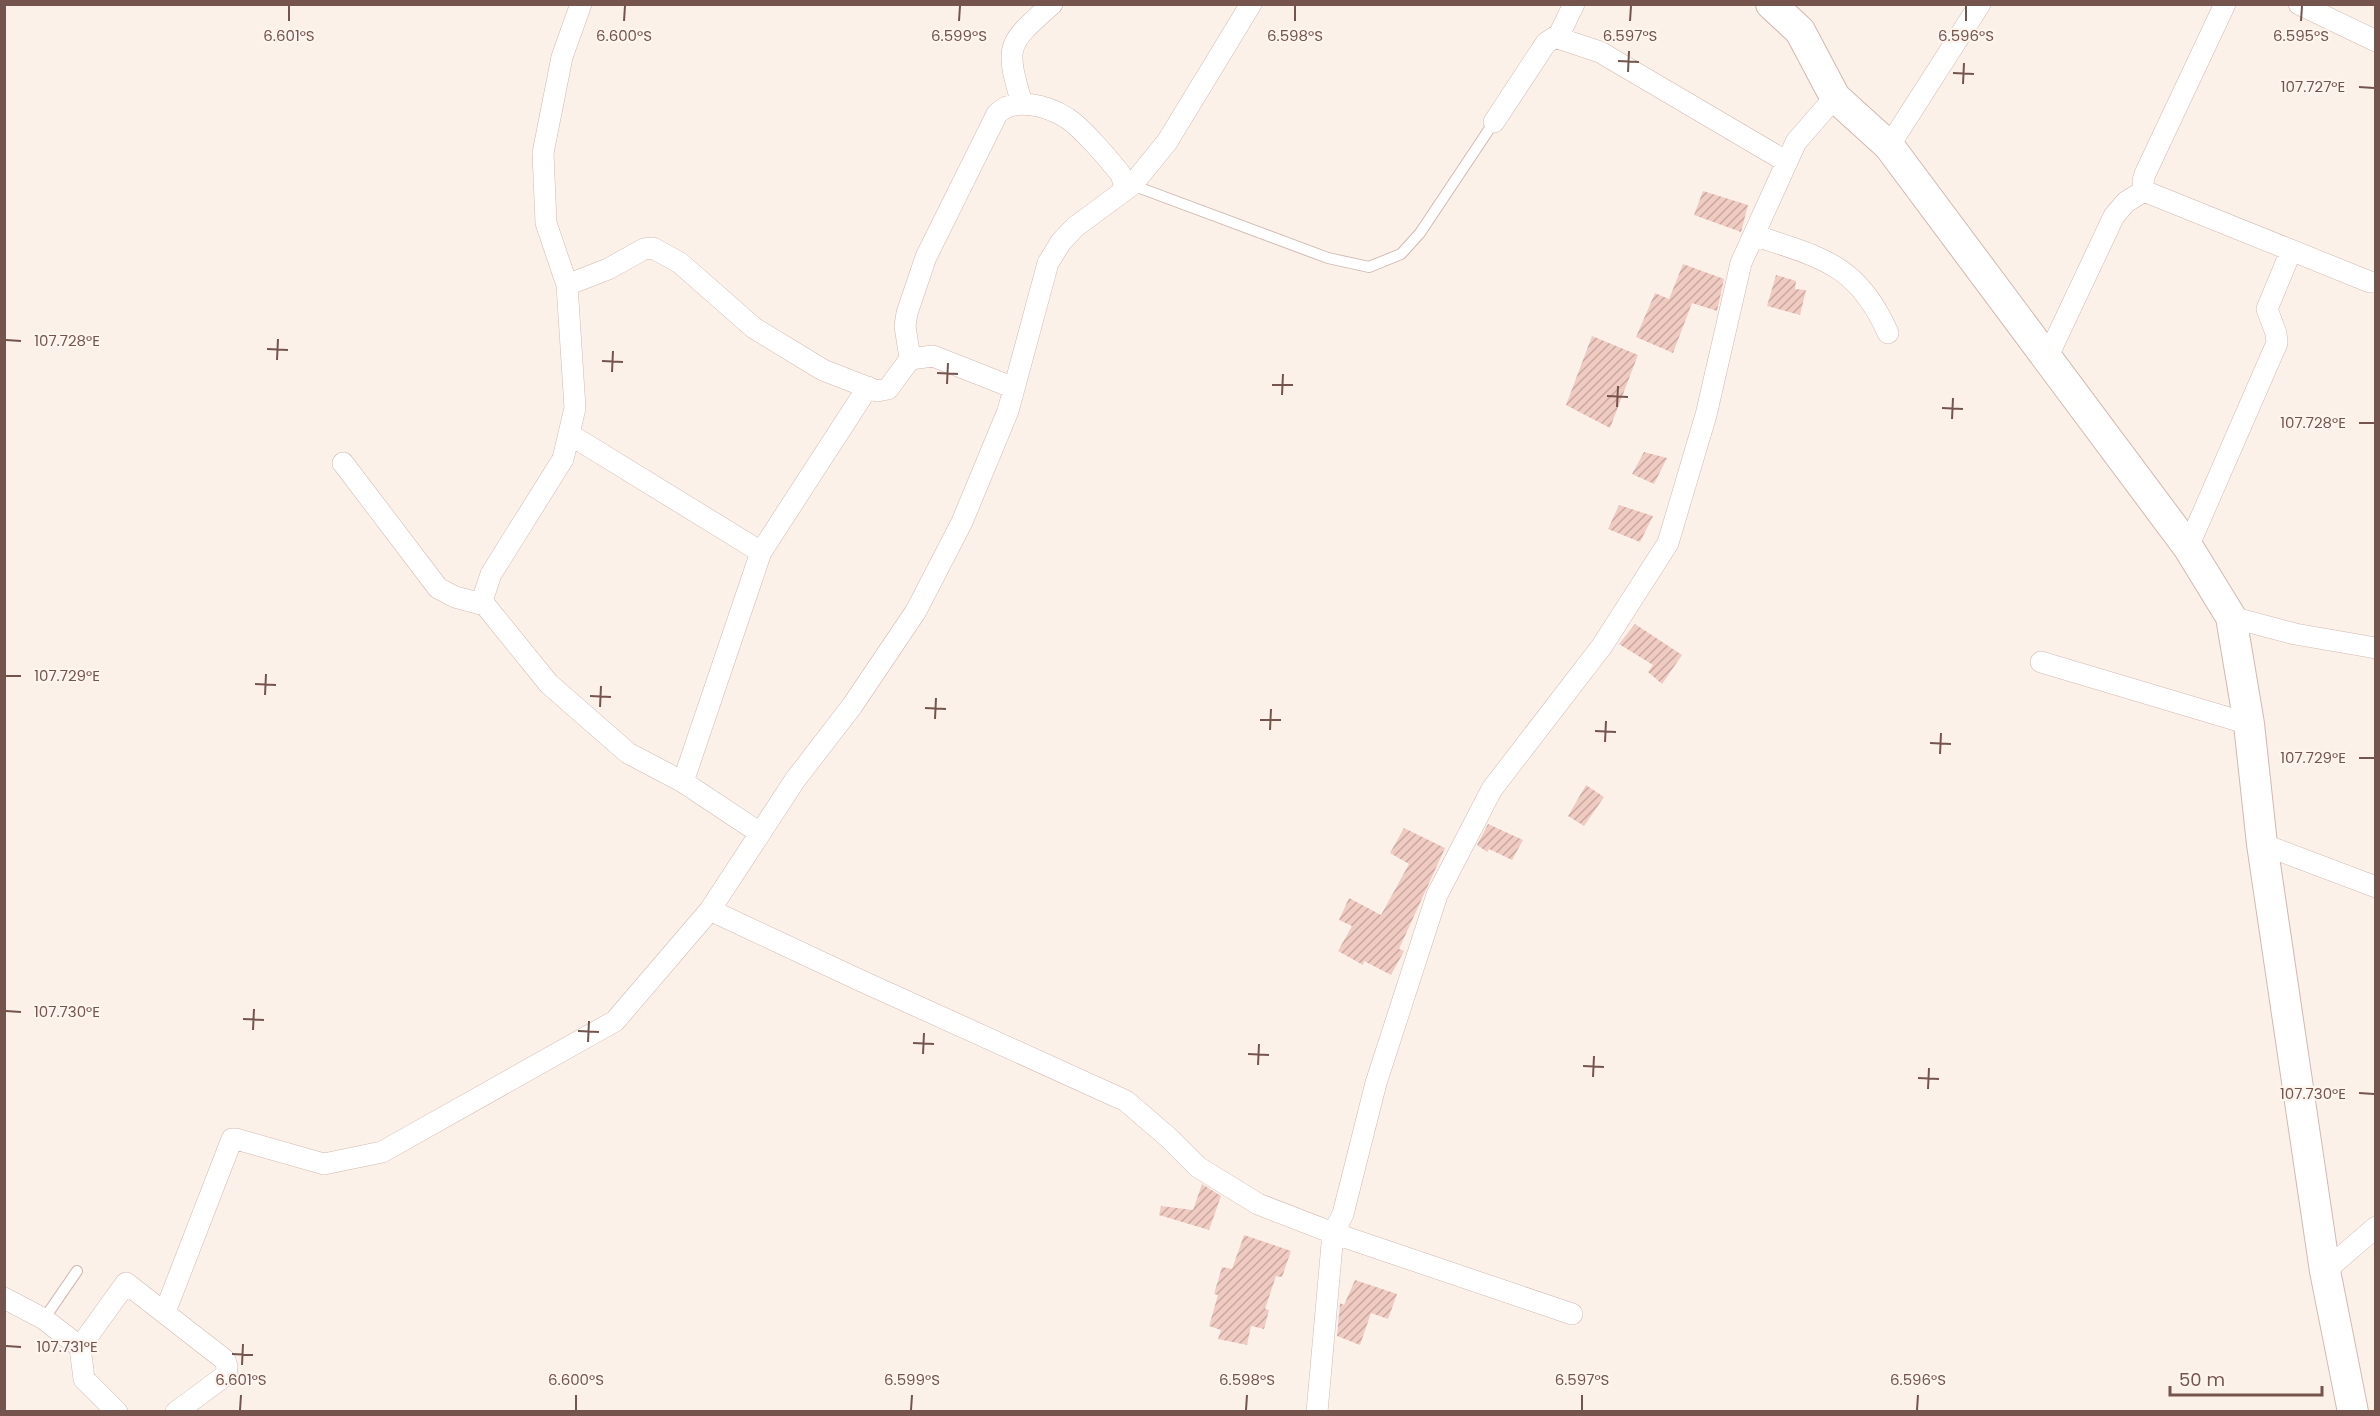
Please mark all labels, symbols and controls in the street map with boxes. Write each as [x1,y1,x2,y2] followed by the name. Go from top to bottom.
[263,25,315,46] text: 6.601°S
[596,25,652,46] text: 6.600°S
[931,25,987,46] text: 6.599°S
[1267,25,1323,46] text: 6.598°S
[1603,25,1657,46] text: 6.597°S
[1938,25,1994,46] text: 6.596°S
[2273,25,2329,46] text: 6.595°S
[2281,76,2345,97] text: 107.727°E
[34,330,100,351] text: 107.728°E
[2280,412,2346,433] text: 107.728°E
[34,665,100,686] text: 107.729°E
[2280,747,2346,768] text: 107.729°E
[34,1001,100,1022] text: 107.730°E
[2280,1083,2346,1104] text: 107.730°E
[36,1336,98,1357] text: 107.731°E
[2170,1359,2322,1397] scale bar
[2179,1367,2225,1392] text: 50 m
[215,1369,267,1390] text: 6.601°S
[548,1369,604,1390] text: 6.600°S
[884,1369,940,1390] text: 6.599°S
[1219,1369,1275,1390] text: 6.598°S
[1555,1369,1609,1390] text: 6.597°S
[1890,1369,1946,1390] text: 6.596°S

